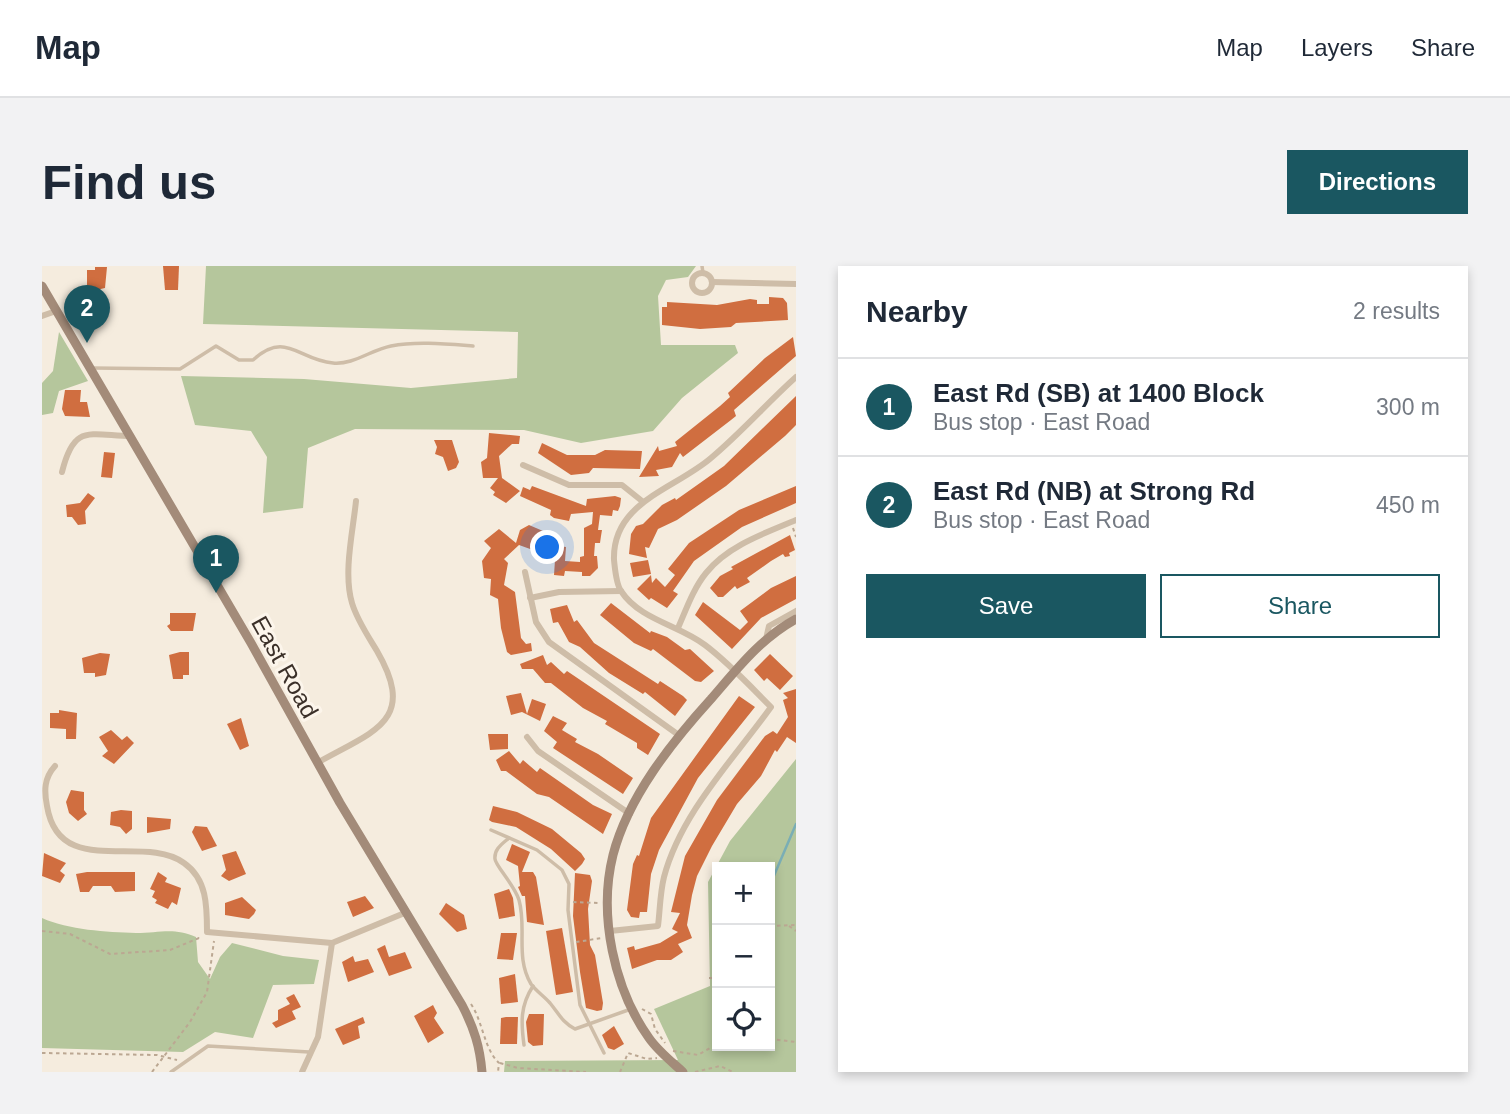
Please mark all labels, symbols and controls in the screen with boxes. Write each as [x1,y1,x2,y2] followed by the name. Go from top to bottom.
[35,29,101,66] text: Map
[1216,34,1263,61] text: Map
[1301,34,1373,61] text: Layers
[1411,34,1475,61] text: Share
[1287,150,1468,214] button: Directions
[42,155,216,209] text: Find us
[64,285,110,343] pin: 2
[866,295,968,328] text: Nearby
[1353,298,1440,324] text: 2 results
[933,378,1264,408] text: East Rd (SB) at 1400 Block
[883,394,895,420] text: 1
[1376,394,1440,420] text: 300 m
[933,409,1150,435] text: Bus stop · East Road
[933,476,1255,506] text: East Rd (NB) at Strong Rd
[883,492,895,518] text: 2
[1376,492,1440,518] text: 450 m
[933,507,1150,533] text: Bus stop · East Road
[530,530,564,564] your location
[193,535,239,593] pin: 1
[866,574,1146,638] button: Save
[1160,574,1440,638] button: Share
[246,611,324,723] street label: East Road
[712,862,775,1051] map controls
[712,862,775,925] button: +
[712,925,775,988] button: −
[712,988,775,1051] button: locate

